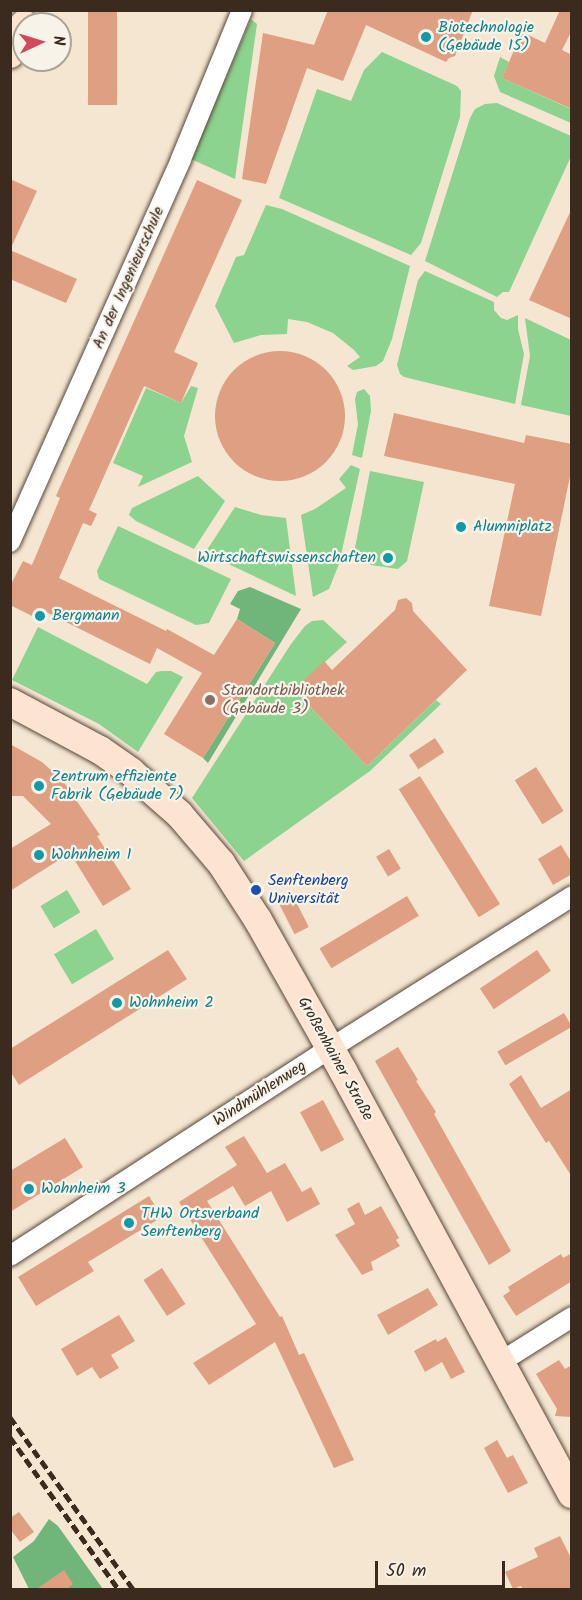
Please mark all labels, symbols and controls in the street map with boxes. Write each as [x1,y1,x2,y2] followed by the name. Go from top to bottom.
[12,12,72,72] north arrow
[438,18,534,56] place label: Biotechnologie (Gebäude 15)
[419,30,433,44] marker: Biotechnologie (Gebäude 15)
[46,35,71,47] text: N
[89,204,169,352] street label: An der Ingenieurschule
[473,517,552,537] place label: Alumniplatz
[454,520,468,534] marker: Alumniplatz
[197,548,376,568] place label: Wirtschaftswissenschaften
[381,551,395,565] marker: Wirtschaftswissenschaften
[52,606,120,626] place label: Bergmann
[33,609,47,623] marker: Bergmann
[222,681,344,719] place label: Standortbibliothek (Gebäude 3)
[203,693,217,707] marker: Standortbibliothek (Gebäude 3)
[51,767,184,805] place label: Zentrum effiziente Fabrik (Gebäude 7)
[32,779,46,793] marker: Zentrum effiziente Fabrik (Gebäude 7)
[51,845,132,865] place label: Wohnheim 1
[32,848,46,862] marker: Wohnheim 1
[268,871,349,909] place label: Senftenberg Universität
[249,883,263,897] marker: Senftenberg Universität
[129,993,214,1013] place label: Wohnheim 2
[293,994,377,1124] street label: Großenhainer Straße
[110,996,124,1010] marker: Wohnheim 2
[210,1057,310,1131] street label: Windmühlenweg
[41,1179,126,1199] place label: Wohnheim 3
[22,1182,36,1196] marker: Wohnheim 3
[141,1204,259,1242] place label: THW Ortsverband Senftenberg
[122,1216,136,1230] marker: THW Ortsverband Senftenberg
[378,1549,508,1587] scale bar
[386,1557,426,1586] text: 50 m

